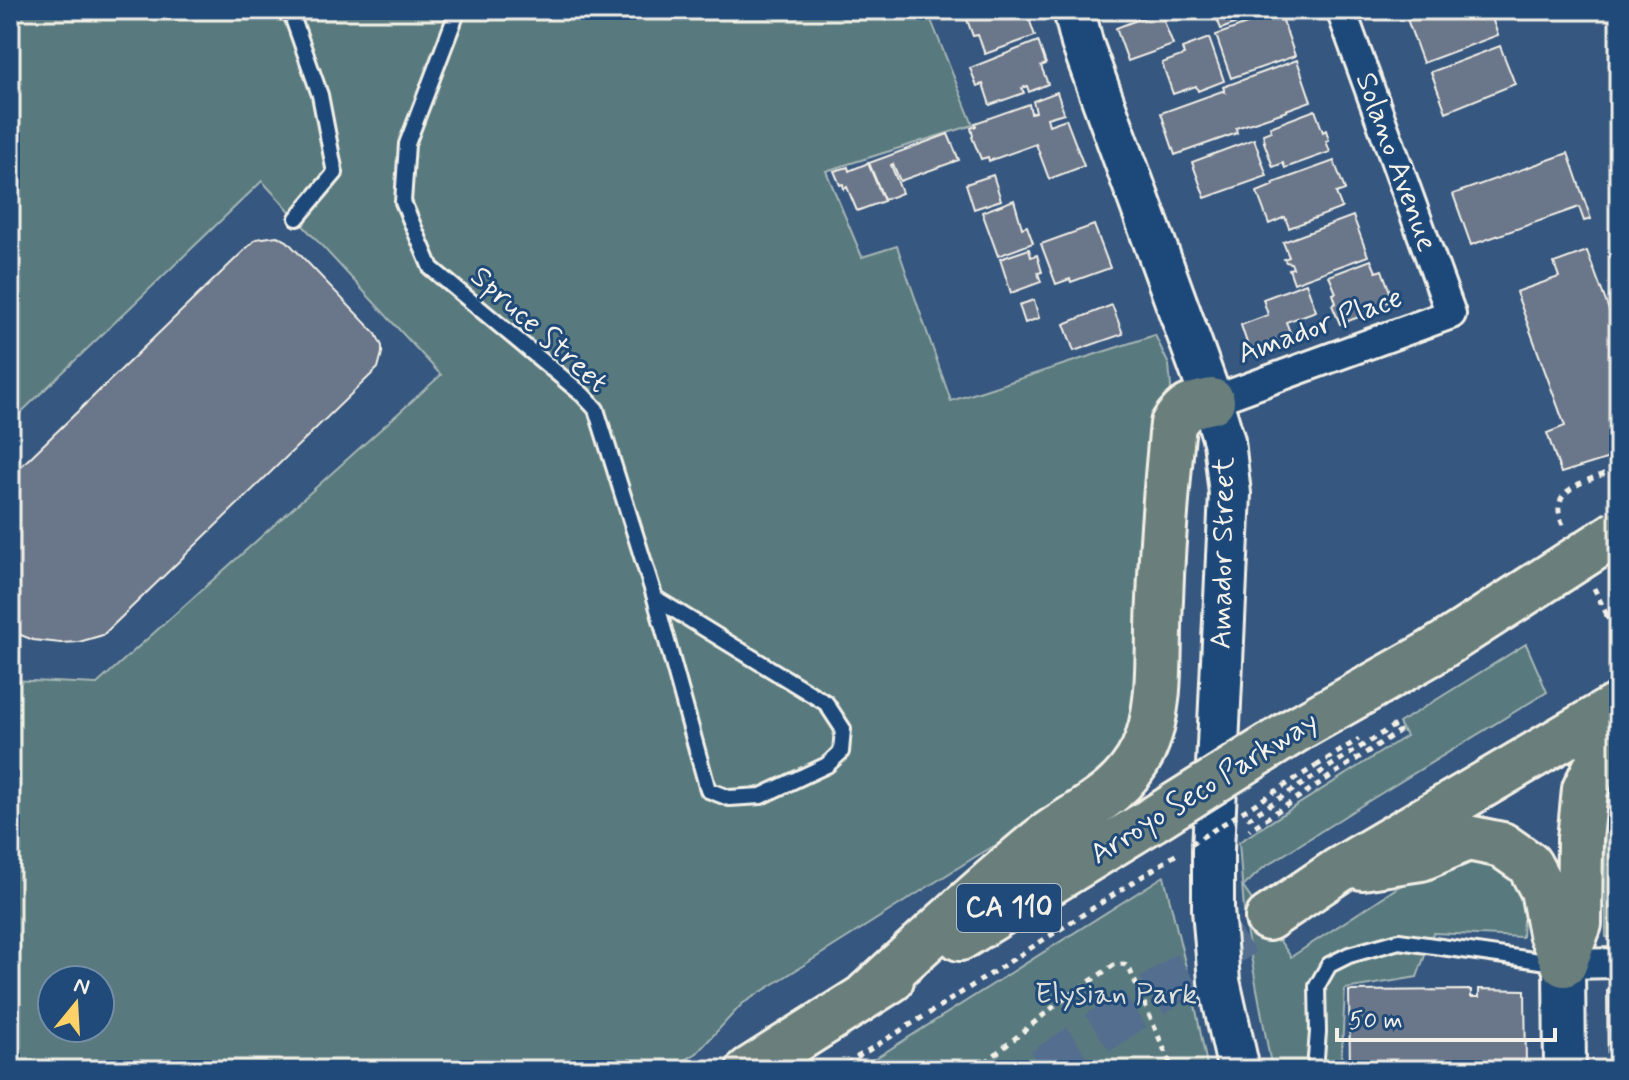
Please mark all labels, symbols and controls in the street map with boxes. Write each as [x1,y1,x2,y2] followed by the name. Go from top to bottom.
[1346,67,1446,257] street label: Solano Avenue
[462,258,616,402] street label: Spruce Street
[1232,278,1408,374] street label: Amador Place
[1202,456,1244,650] street label: Amador Street
[1083,702,1325,874] street label: Arroyo Seco Parkway
[957,884,1061,932] road number: CA 110
[36,964,116,1044] north arrow
[70,971,93,1002] text: N
[1035,975,1197,1014] park label: Elysian Park
[1337,992,1555,1042] scale bar
[1349,1006,1403,1037] text: 50 m

